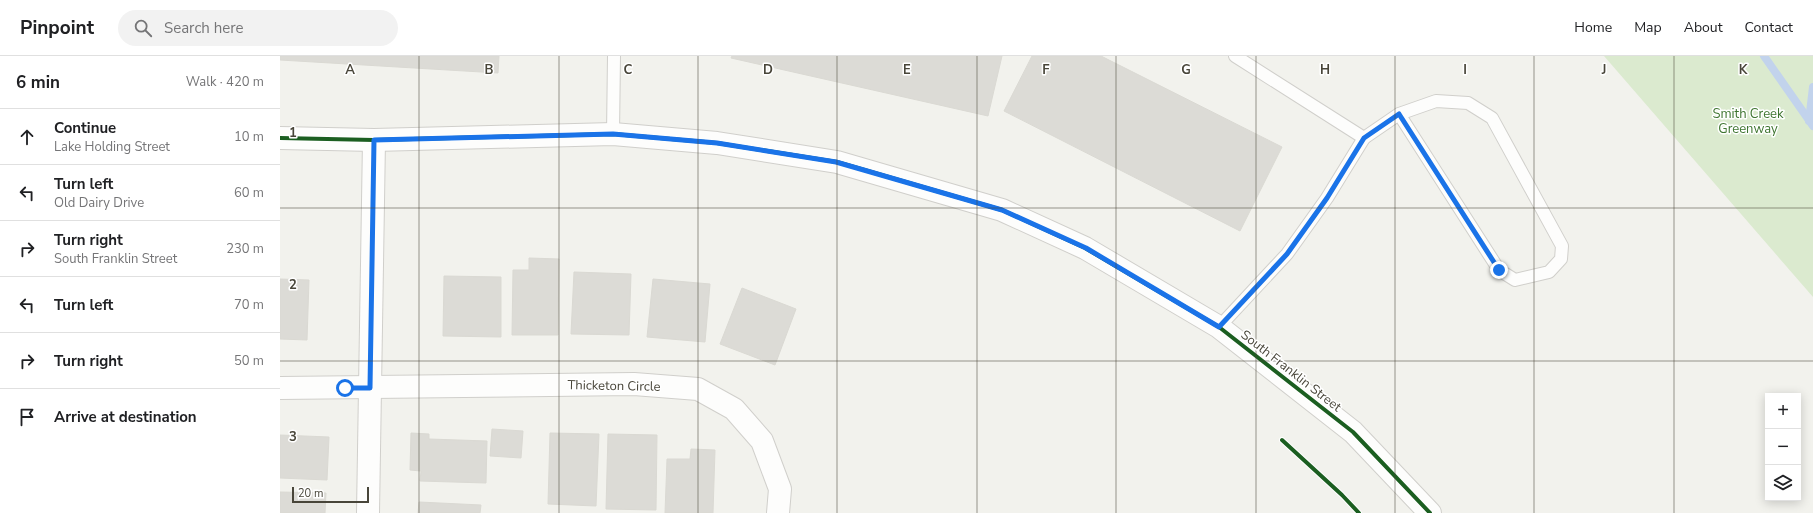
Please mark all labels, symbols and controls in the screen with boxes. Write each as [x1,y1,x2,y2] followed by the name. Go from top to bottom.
[118,10,398,46] search box
[20,15,94,41] text: Pinpoint
[132,17,154,39] icon: search
[164,18,243,38] text: Search here
[1574,18,1612,37] text: Home
[1634,18,1662,37] text: Map
[1684,18,1723,37] text: About
[1745,18,1793,37] text: Contact
[345,61,355,79] text: A
[485,61,494,79] text: B
[624,61,633,79] text: C
[763,61,773,79] text: D
[903,61,911,79] text: E
[1042,61,1050,79] text: F
[1181,61,1191,79] text: G
[1320,61,1330,79] text: H
[1463,61,1467,79] text: I
[1601,61,1606,79] text: J
[1739,61,1748,79] text: K
[16,71,60,94] text: 6 min
[186,73,264,91] text: Walk · 420 m
[1712,105,1784,138] park label: Smith Creek Greenway
[54,118,116,138] text: Continue
[289,124,297,142] text: 1
[16,126,38,148] icon: ahead
[234,128,264,146] text: 10 m
[54,138,170,156] text: Lake Holding Street
[54,174,113,194] text: Turn left
[16,182,38,204] icon: left
[234,184,264,202] text: 60 m
[54,194,144,212] text: Old Dairy Drive
[54,230,123,250] text: Turn right
[16,238,38,260] icon: right
[226,240,264,258] text: 230 m
[54,250,177,268] text: South Franklin Street
[1490,261,1508,279] route end
[289,276,297,294] text: 2
[16,294,38,316] icon: left
[54,295,113,315] text: Turn left
[234,296,264,314] text: 70 m
[1237,326,1345,416] street label: South Franklin Street
[16,350,38,372] icon: right
[54,351,123,371] text: Turn right
[234,352,264,370] text: 50 m
[567,376,661,396] street label: Thicketon Circle
[336,379,354,397] route start
[1765,393,1801,501] map controls
[1765,393,1801,429] button: +
[16,406,38,428] icon: arrive
[54,407,197,427] text: Arrive at destination
[289,428,297,446] text: 3
[1765,429,1801,465] button: −
[1765,465,1801,501] button: layers
[292,485,369,504] scale bar
[298,486,323,501] text: 20 m

